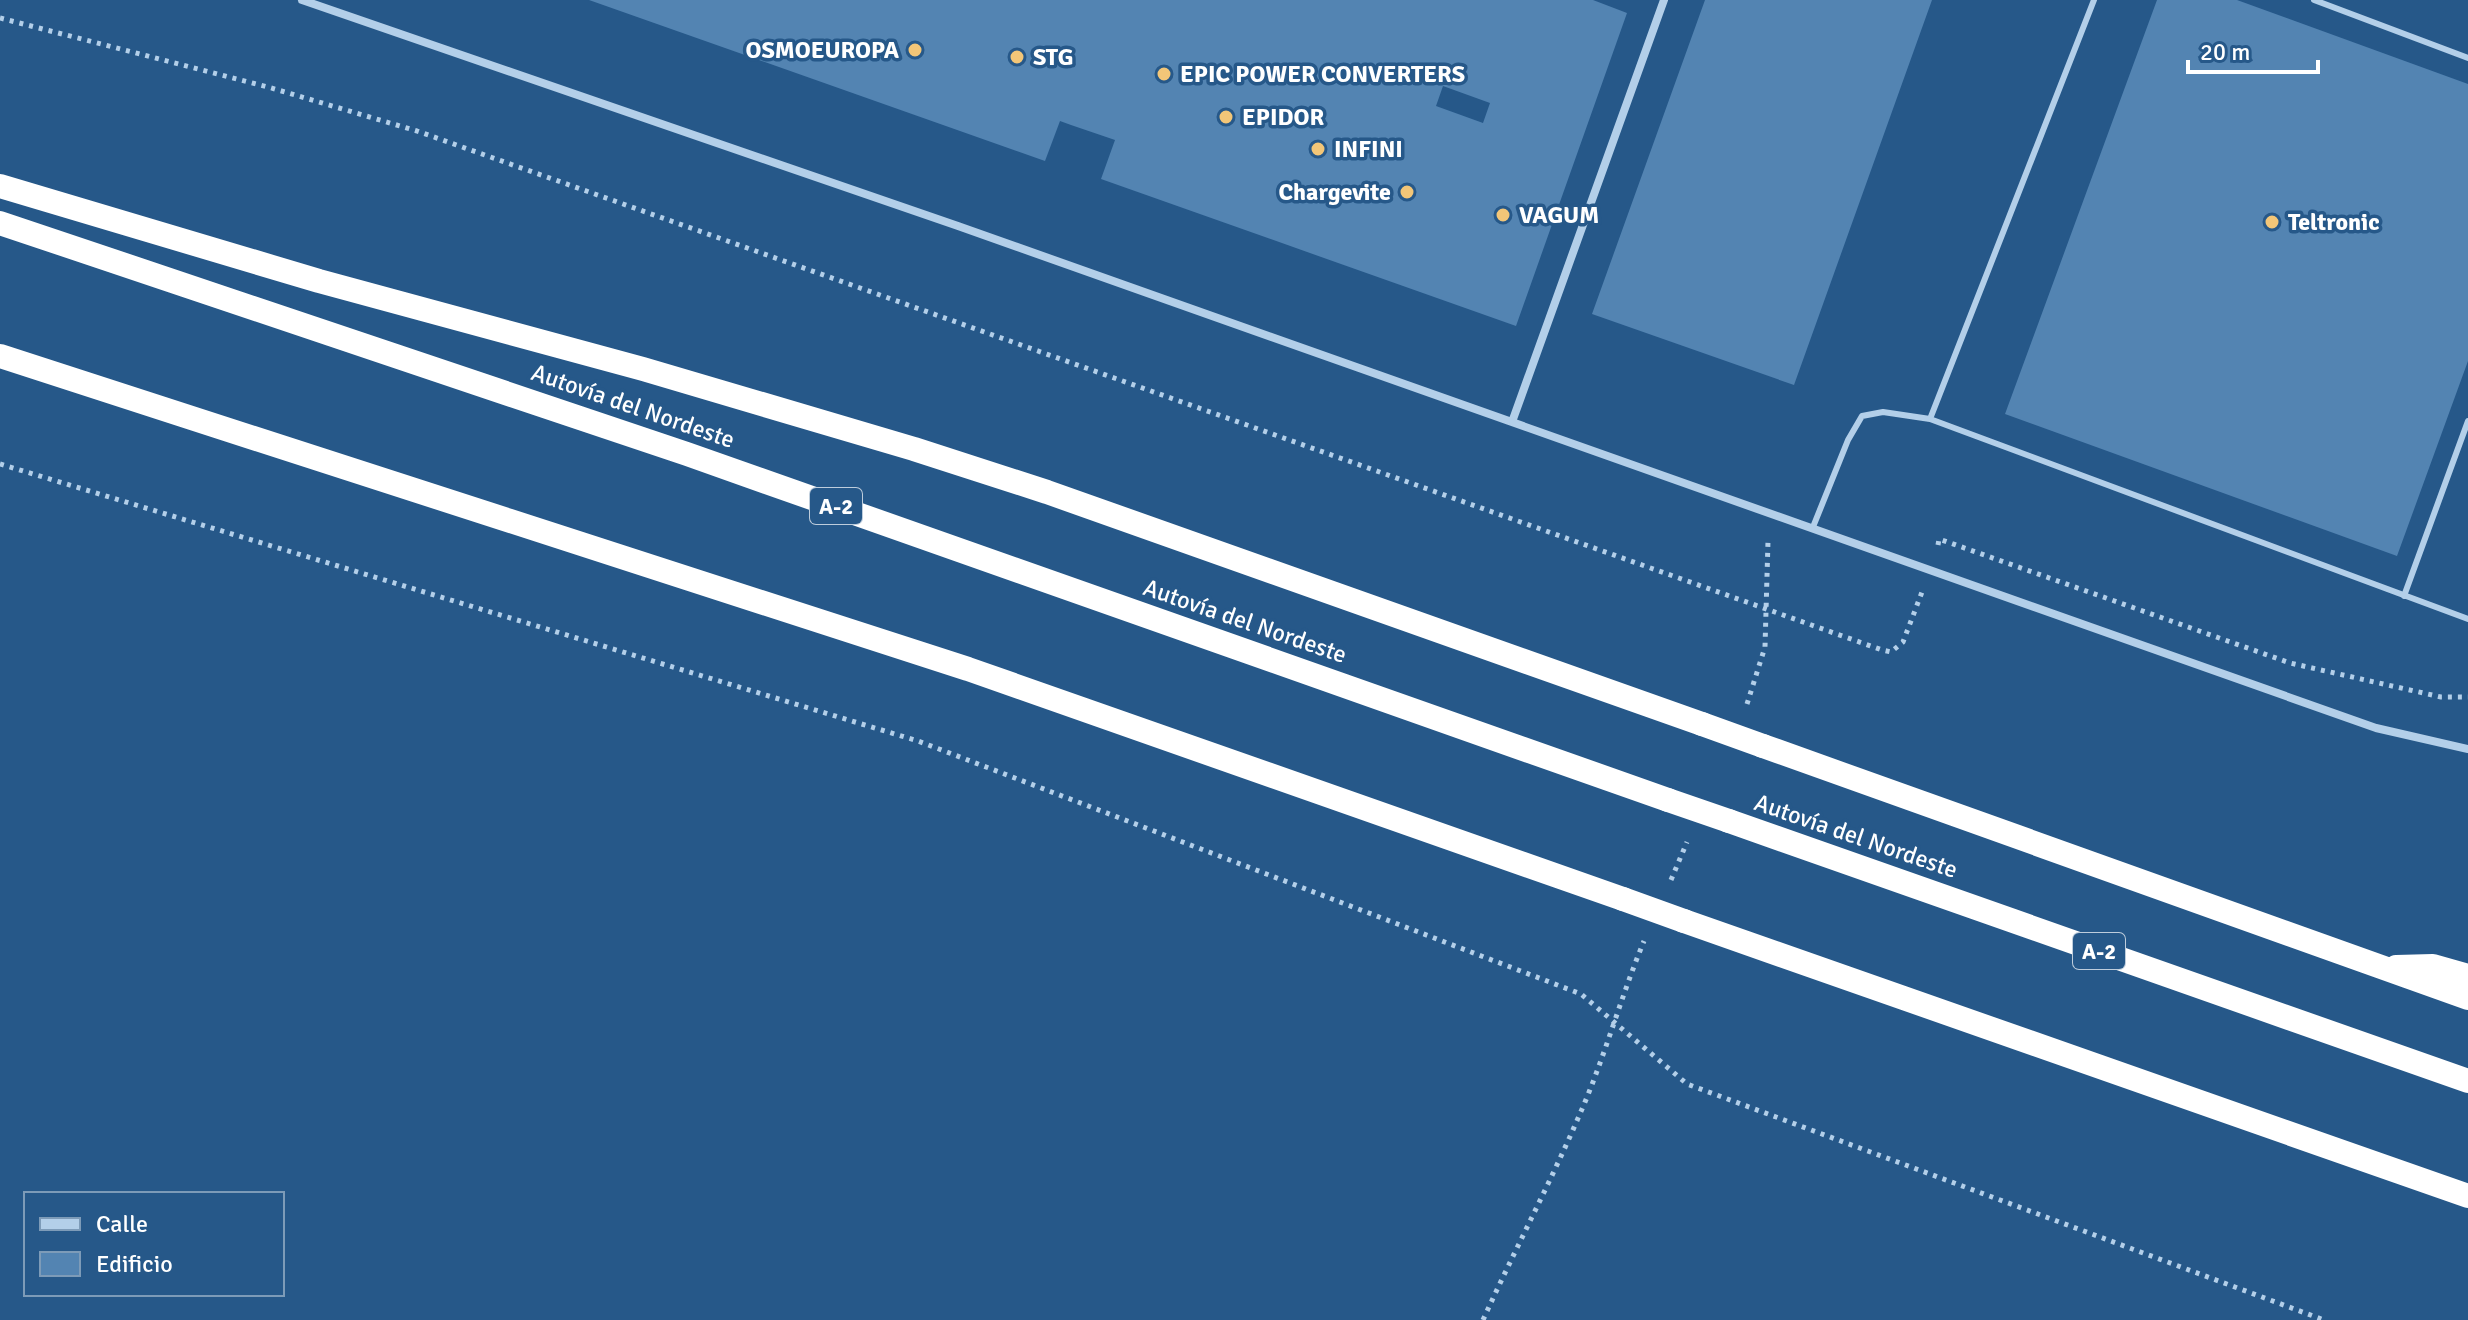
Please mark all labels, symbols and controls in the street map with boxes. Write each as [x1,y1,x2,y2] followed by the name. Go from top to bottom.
[2188,24,2318,74] scale bar
[745,35,900,65] place label: OSMOEUROPA
[2200,37,2250,67] text: 20 m
[906,41,924,59] marker: OSMOEUROPA
[1033,42,1073,72] place label: STG
[1008,48,1026,66] marker: STG
[1180,59,1465,89] place label: EPIC POWER CONVERTERS
[1155,65,1173,83] marker: EPIC POWER CONVERTERS
[1242,102,1324,132] place label: EPIDOR
[1217,108,1235,126] marker: EPIDOR
[1334,134,1403,164] place label: INFINI
[1309,140,1327,158] marker: INFINI
[1278,177,1391,207] place label: Chargevite
[1398,183,1416,201] marker: Chargevite
[1519,200,1599,230] place label: VAGUM
[1494,206,1512,224] marker: VAGUM
[2288,207,2380,237] place label: Teltronic
[2263,213,2281,231] marker: Teltronic
[528,357,738,455] street label: Autovía del Nordeste
[810,488,862,524] road number: A-2
[1140,572,1350,670] street label: Autovía del Nordeste
[1751,787,1961,885] street label: Autovía del Nordeste
[2073,933,2125,969] road number: A-2
[24,1192,284,1296] legend
[96,1209,148,1239] text: Calle
[96,1249,173,1279] text: Edificio

